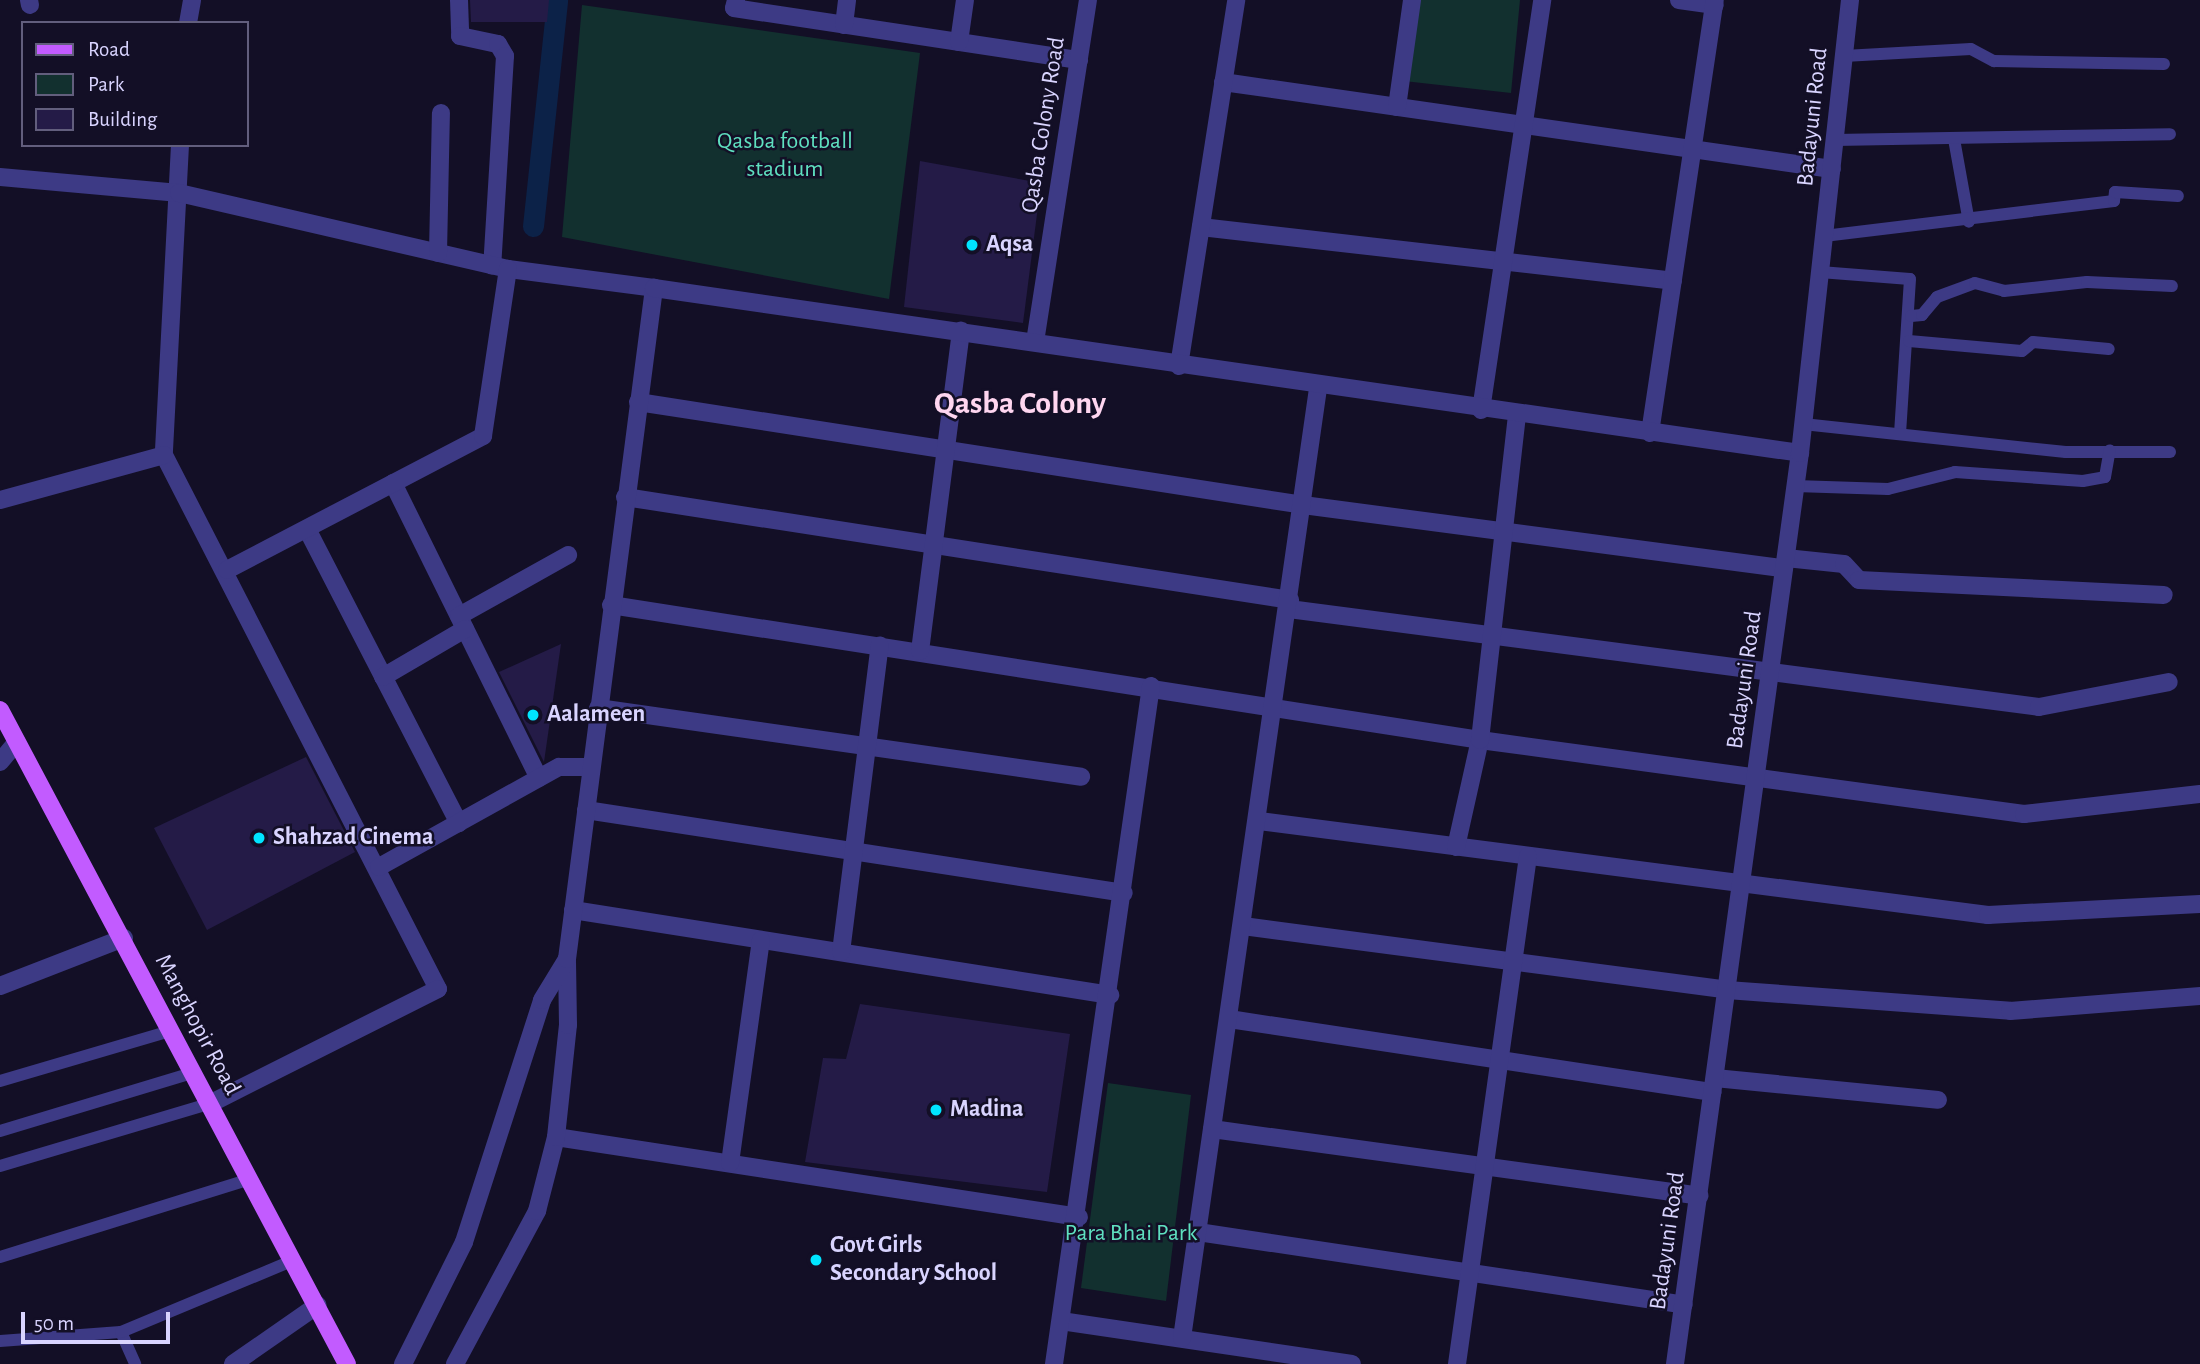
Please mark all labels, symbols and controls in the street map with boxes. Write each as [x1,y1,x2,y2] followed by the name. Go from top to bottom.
[21,21,248,147] legend
[1016,35,1072,215] street label: Qasba Colony Road
[88,39,130,60] text: Road
[1791,46,1835,188] street label: Badayuni Road
[88,74,124,95] text: Park
[88,109,157,130] text: Building
[717,128,853,184] park label: Qasba football stadium
[986,231,1033,259] place label: Aqsa
[964,237,980,253] marker: Aqsa
[934,384,1106,422] district label: Qasba Colony
[1721,609,1769,751] street label: Badayuni Road
[547,701,645,729] place label: Aalameen
[525,707,541,723] marker: Aalameen
[273,824,434,852] place label: Shahzad Cinema
[251,830,267,846] marker: Shahzad Cinema
[148,950,246,1100] street label: Manghopir Road
[950,1096,1024,1124] place label: Madina
[928,1102,944,1118] marker: Madina
[1644,1170,1692,1312] street label: Badayuni Road
[1065,1220,1197,1248] park label: Para Bhai Park
[830,1232,997,1288] place label: Govt Girls Secondary School
[808,1252,824,1268] marker: Govt Girls Secondary School
[24,1298,173,1342] scale bar
[34,1313,74,1334] text: 50 m

